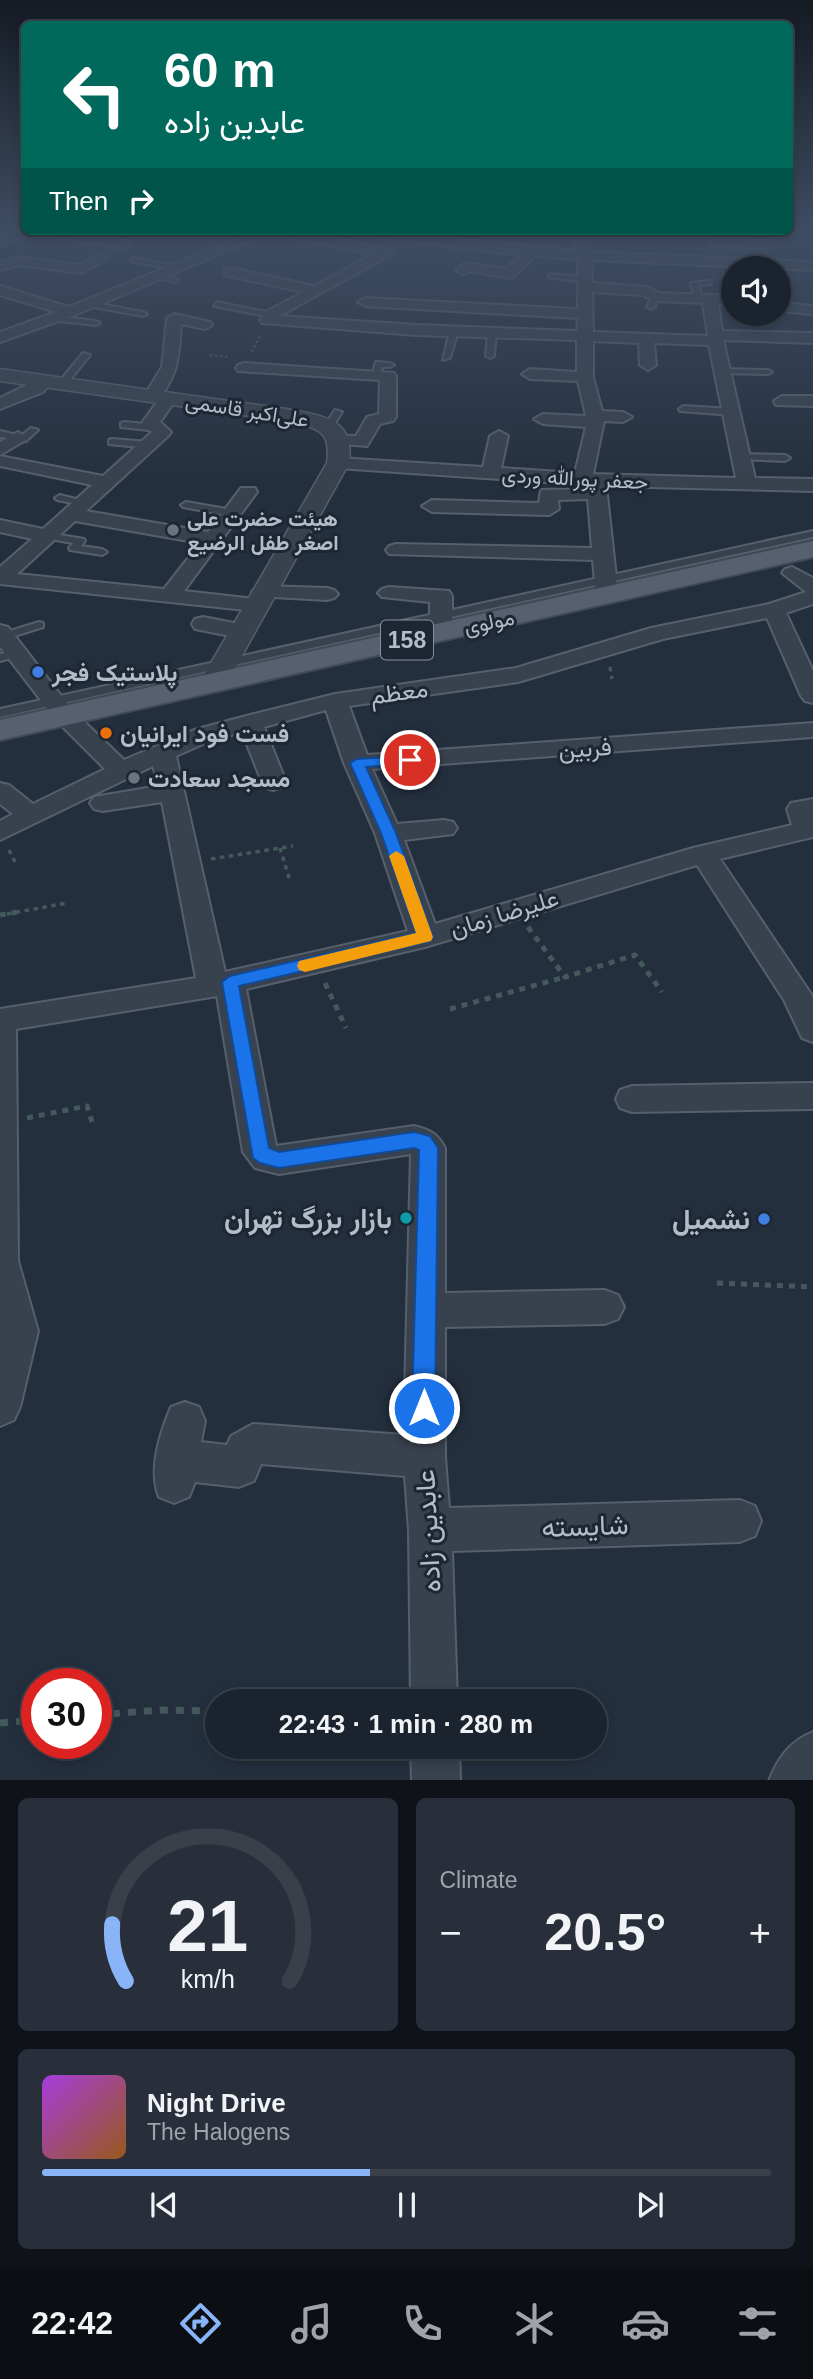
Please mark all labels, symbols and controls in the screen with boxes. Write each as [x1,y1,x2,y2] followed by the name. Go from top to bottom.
[164,43,276,97] text: 60 m
[49,49,140,140] icon: left
[164,104,305,140] text: عابدین زاده
[122,182,160,220] icon: right
[49,186,108,216] text: Then
[721,256,791,326] map controls
[721,256,791,326] button: sound
[183,389,310,433] street label: علی‌اکبر قاسمی
[501,462,649,496] street label: جعفر پورالله وردی
[187,507,339,557] place label: هیئت حضرت علی اصغر طفل الرضیع
[165,522,181,538] marker: هیئت حضرت علی اصغر طفل الرضیع
[462,605,517,640] street label: مولوی
[381,620,433,660] road number: 158
[51,659,177,689] place label: پلاستیک فجر
[30,664,46,680] marker: پلاستیک فجر
[368,675,430,712] street label: معظم
[120,720,289,749] place label: فست فود ایرانیان
[98,725,114,741] marker: فست فود ایرانیان
[380,730,440,790] pin
[557,733,613,765] street label: فربین
[391,741,429,779] icon: arrive
[148,765,290,793] place label: مسجد سعادت
[126,770,142,786] marker: مسجد سعادت
[447,884,562,944] street label: علیرضا زمان
[224,1203,392,1236] place label: بازار بزرگ تهران
[672,1204,750,1236] place label: نشمیل
[398,1210,414,1226] marker: بازار بزرگ تهران
[756,1211,772,1227] marker: نشمیل
[387,1371,461,1445] position arrow
[409,1468,449,1593] street label: عابدین زاده
[541,1509,629,1543] street label: شایسته
[21,1668,112,1759] speed limit sign: 30
[279,1709,533,1739] text: 22:43 · 1 min · 280 m
[440,1867,517,1893] text: Climate
[167,1885,248,1966] text: 21
[544,1903,666,1961] text: 20.5°
[440,1912,462,1954] text: −
[749,1912,771,1954] text: +
[181,1964,235,1992] text: km/h
[147,2088,286,2118] text: Night Drive
[147,2119,290,2145] text: The Halogens
[145,2186,183,2224] icon: previous
[388,2186,426,2224] icon: pause
[631,2186,669,2224] icon: next
[176,2299,225,2348] icon: directions
[287,2299,336,2348] icon: music
[398,2299,447,2348] icon: phone
[510,2299,559,2348] icon: climate
[621,2299,670,2348] icon: car
[733,2299,782,2348] icon: filters
[31,2305,113,2341] text: 22:42

